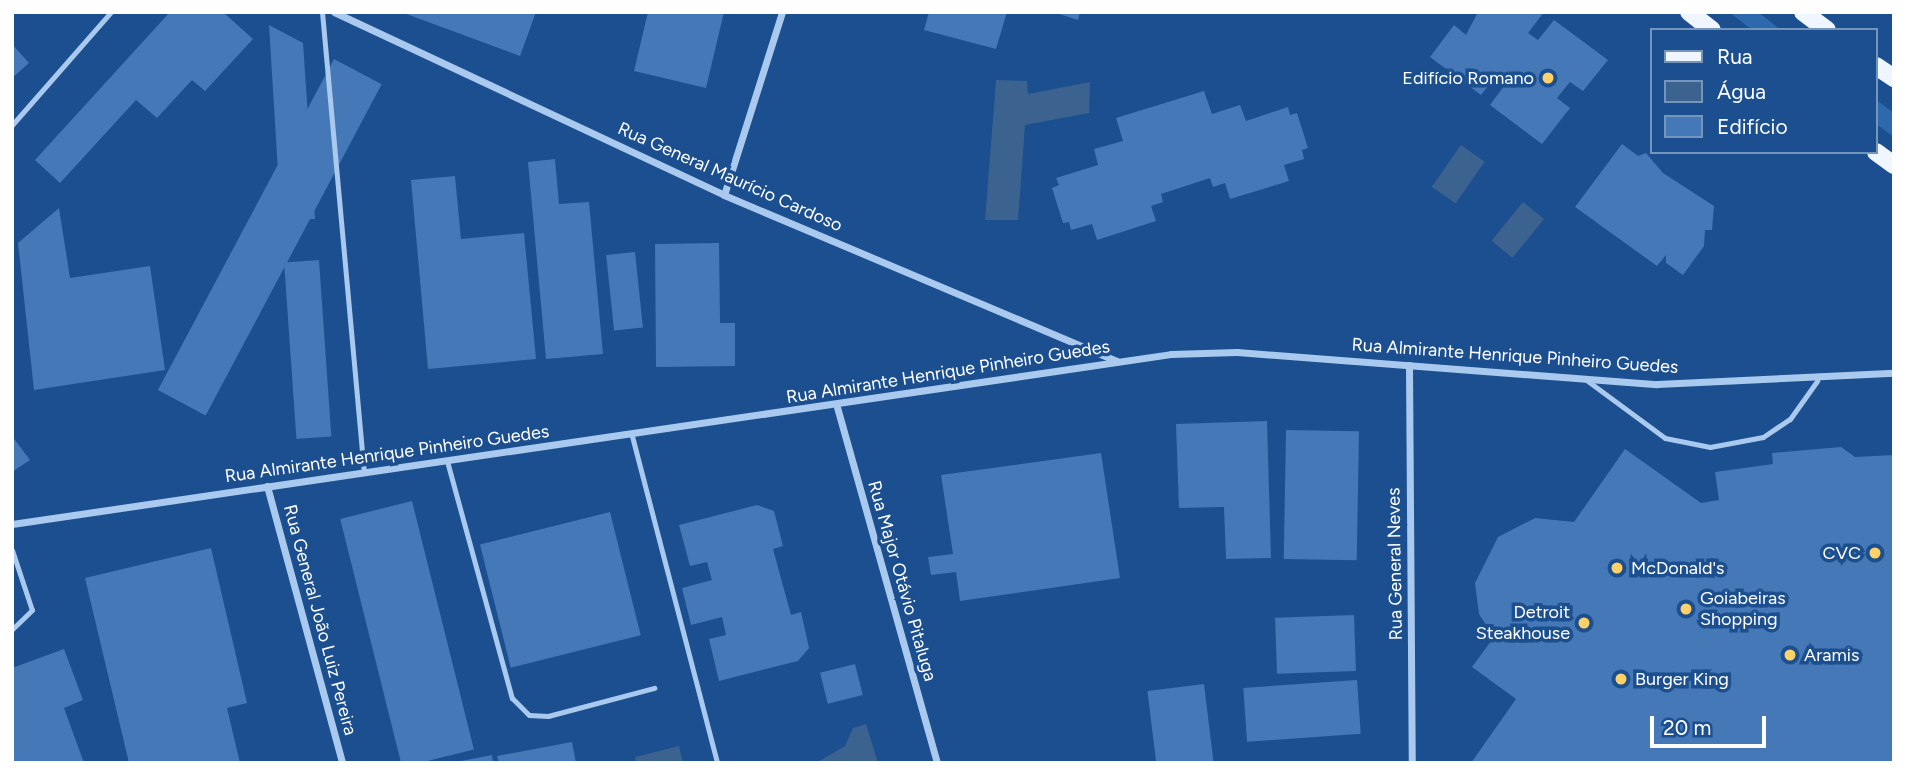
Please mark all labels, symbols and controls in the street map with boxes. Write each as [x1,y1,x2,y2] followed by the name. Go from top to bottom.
[1650,28,1878,154] legend
[1717,44,1753,69] text: Rua
[1402,67,1534,89] place label: Edifício Romano
[1540,70,1556,86] marker: Edifício Romano
[1717,79,1766,104] text: Água
[1717,114,1788,139] text: Edifício
[614,118,846,236] street label: Rua General Maurício Cardoso
[1351,334,1679,378] street label: Rua Almirante Henrique Pinheiro Guedes
[785,336,1111,408] street label: Rua Almirante Henrique Pinheiro Guedes
[223,421,551,487] street label: Rua Almirante Henrique Pinheiro Guedes
[863,478,941,684] street label: Rua Major Otávio Pitaluga
[1383,487,1407,641] street label: Rua General Neves
[279,502,361,738] street label: Rua General João Luiz Pereira
[1823,542,1861,564] place label: CVC
[1867,545,1883,561] marker: CVC
[1631,557,1725,579] place label: McDonald's
[1609,560,1625,576] marker: McDonald's
[1700,588,1786,630] place label: Goiabeiras Shopping
[1678,601,1694,617] marker: Goiabeiras Shopping
[1476,602,1570,644] place label: Detroit Steakhouse
[1576,615,1592,631] marker: Detroit Steakhouse
[1804,644,1859,666] place label: Aramis
[1782,647,1798,663] marker: Aramis
[1635,668,1729,690] place label: Burger King
[1613,671,1629,687] marker: Burger King
[1654,702,1770,746] scale bar
[1663,715,1711,740] text: 20 m

